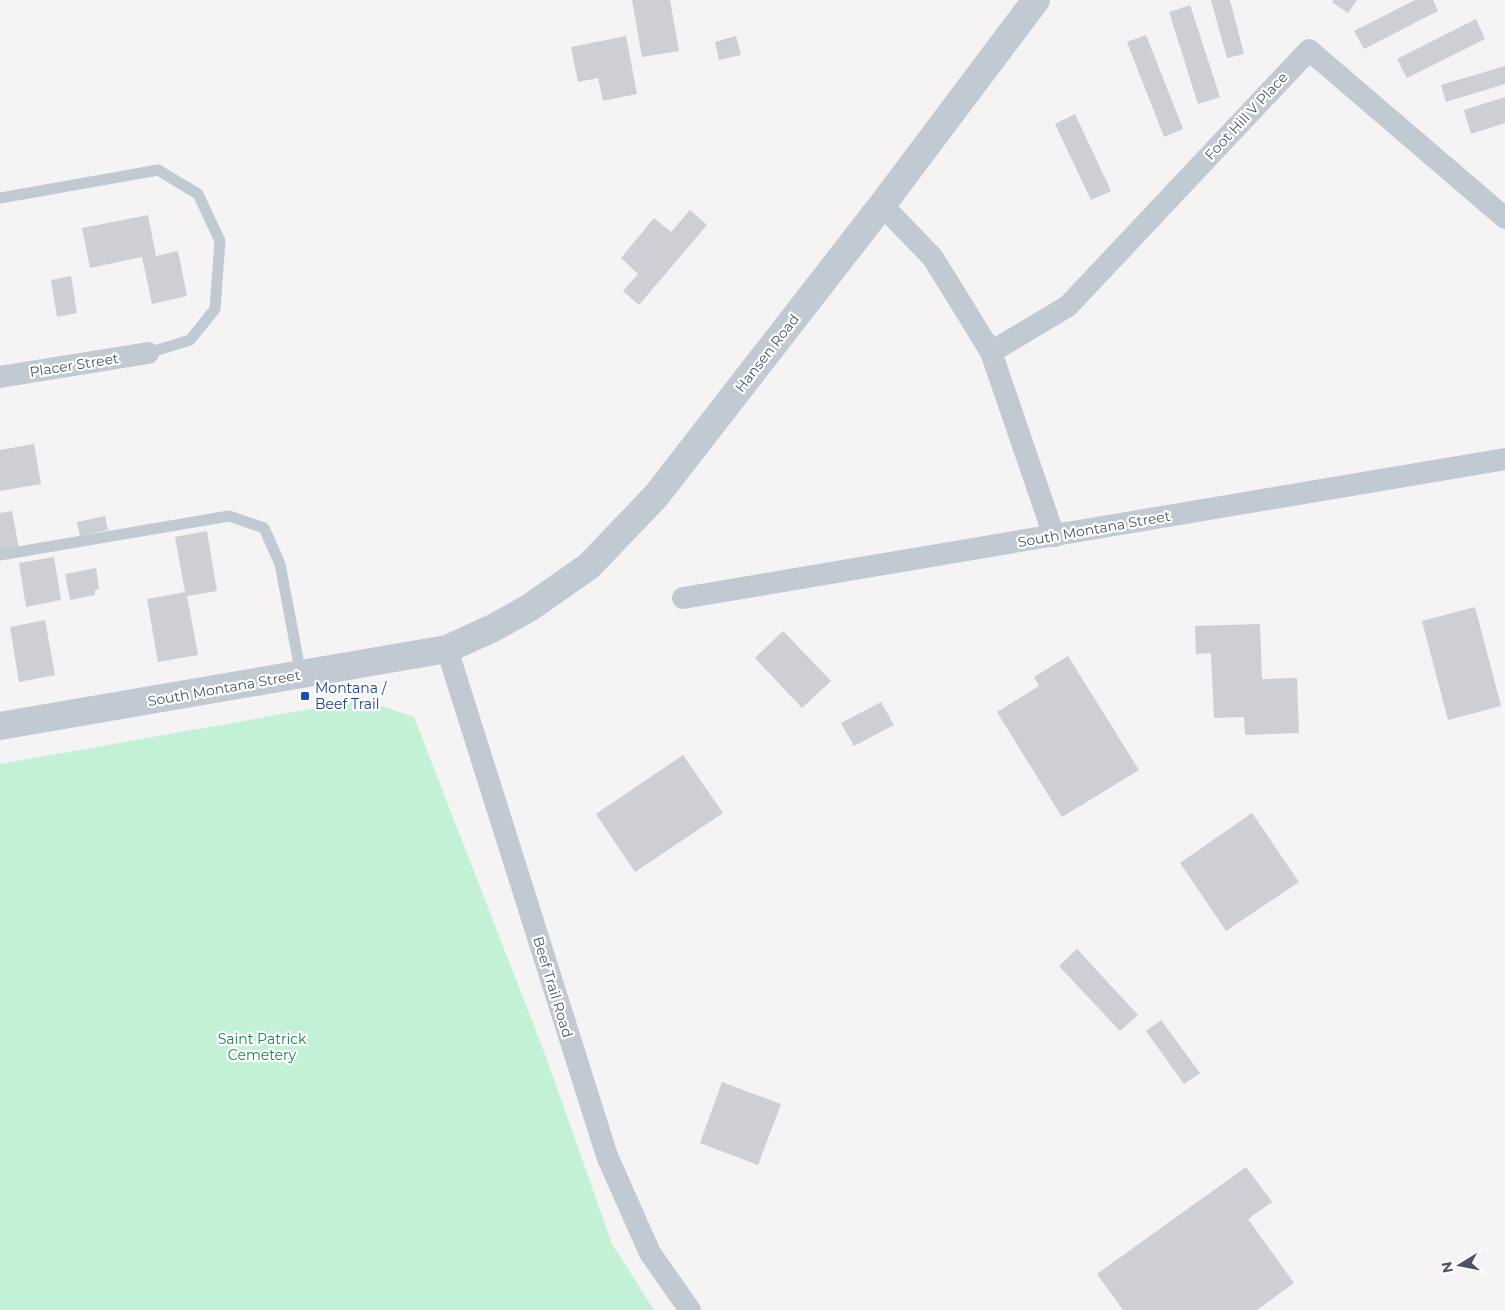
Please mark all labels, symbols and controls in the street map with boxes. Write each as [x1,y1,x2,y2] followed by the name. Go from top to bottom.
[1201,68,1291,164] street label: Foot Hill V Place
[731,310,803,396] street label: Hansen Road
[28,349,120,381] street label: Placer Street
[1016,507,1172,551] street label: South Montana Street
[146,666,302,710] street label: South Montana Street
[315,679,388,713] place label: Montana / Beef Trail
[299,690,311,702] marker: Montana / Beef Trail
[529,934,577,1040] street label: Beef Trail Road
[218,1030,307,1064] park label: Saint Patrick Cemetery
[1435,1240,1485,1290] north arrow
[1437,1260,1457,1274] text: N

